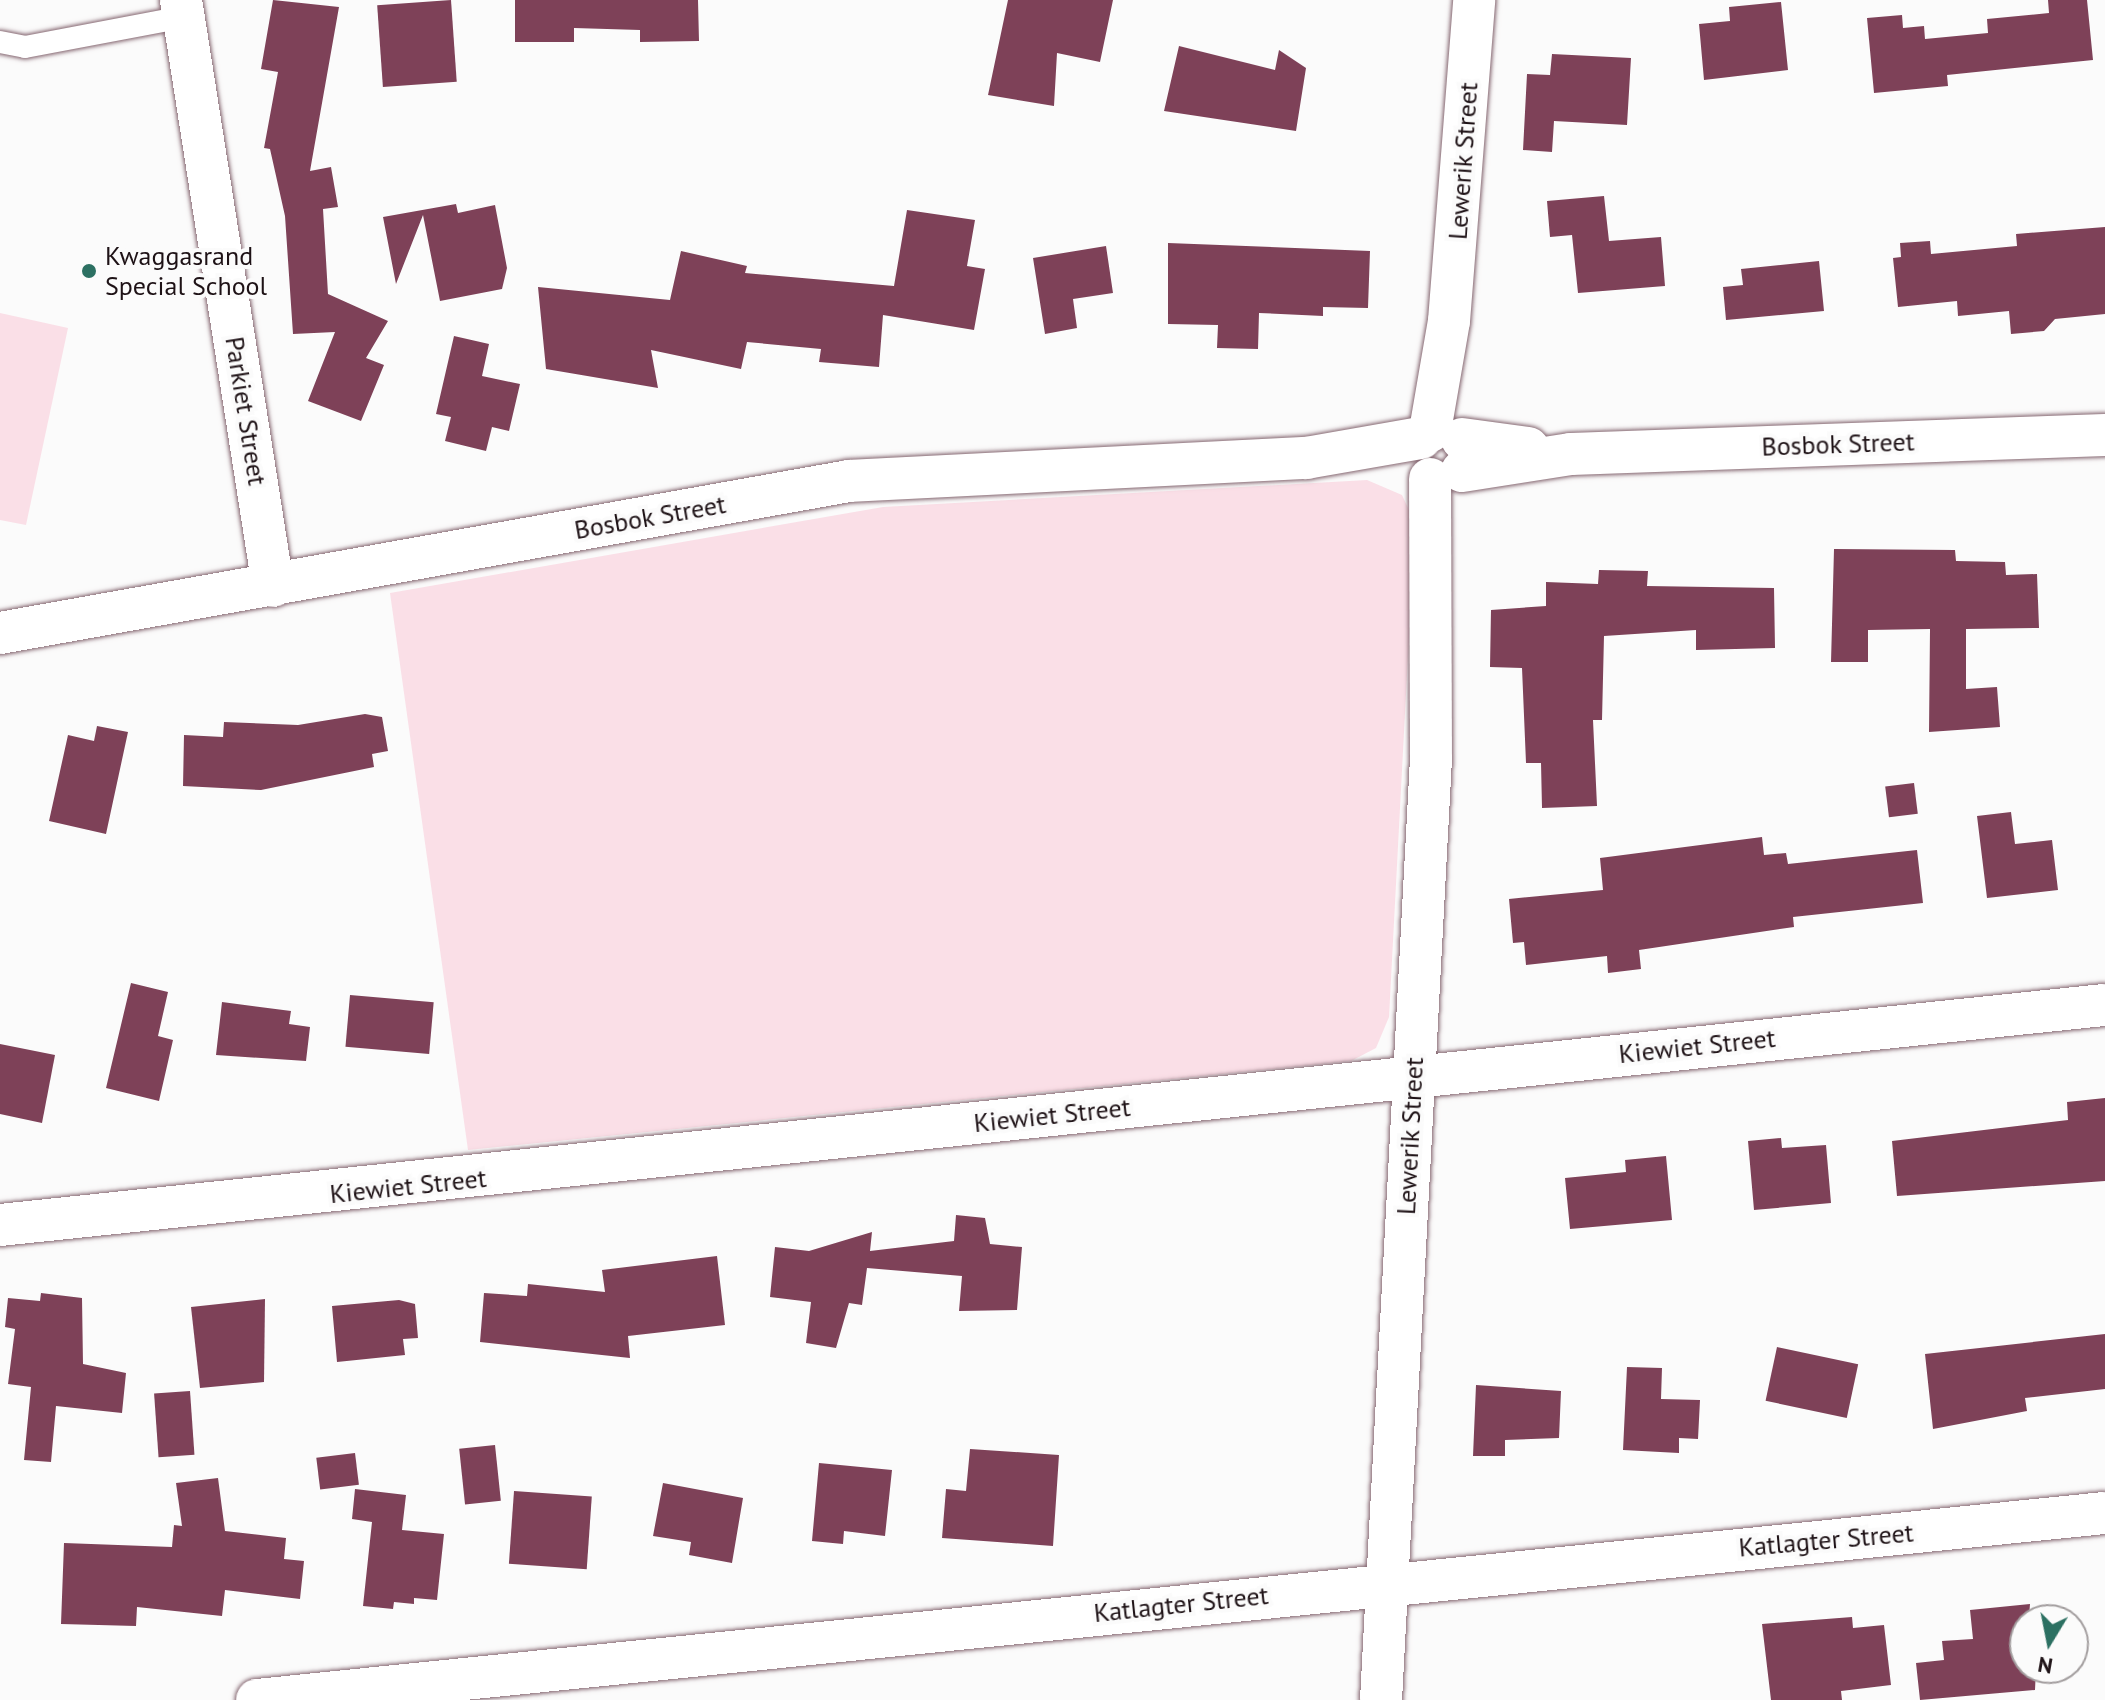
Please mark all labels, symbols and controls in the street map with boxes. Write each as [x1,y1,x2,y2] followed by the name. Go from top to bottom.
[1442,81,1484,241] street label: Lewerik Street
[105,240,267,302] place label: Kwaggasrand Special School
[80,262,98,280] marker: Kwaggasrand Special School
[219,334,273,488] street label: Parkiet Street
[1761,426,1915,462] street label: Bosbok Street
[572,488,728,546] street label: Bosbok Street
[1617,1022,1777,1070] street label: Kiewiet Street
[1390,1056,1430,1216] street label: Lewerik Street
[972,1091,1132,1139] street label: Kiewiet Street
[328,1162,488,1210] street label: Kiewiet Street
[1737,1517,1915,1563] street label: Katlagter Street
[1092,1579,1270,1629] street label: Katlagter Street
[2009,1604,2089,1684] north arrow
[2036,1651,2055,1681] text: N

